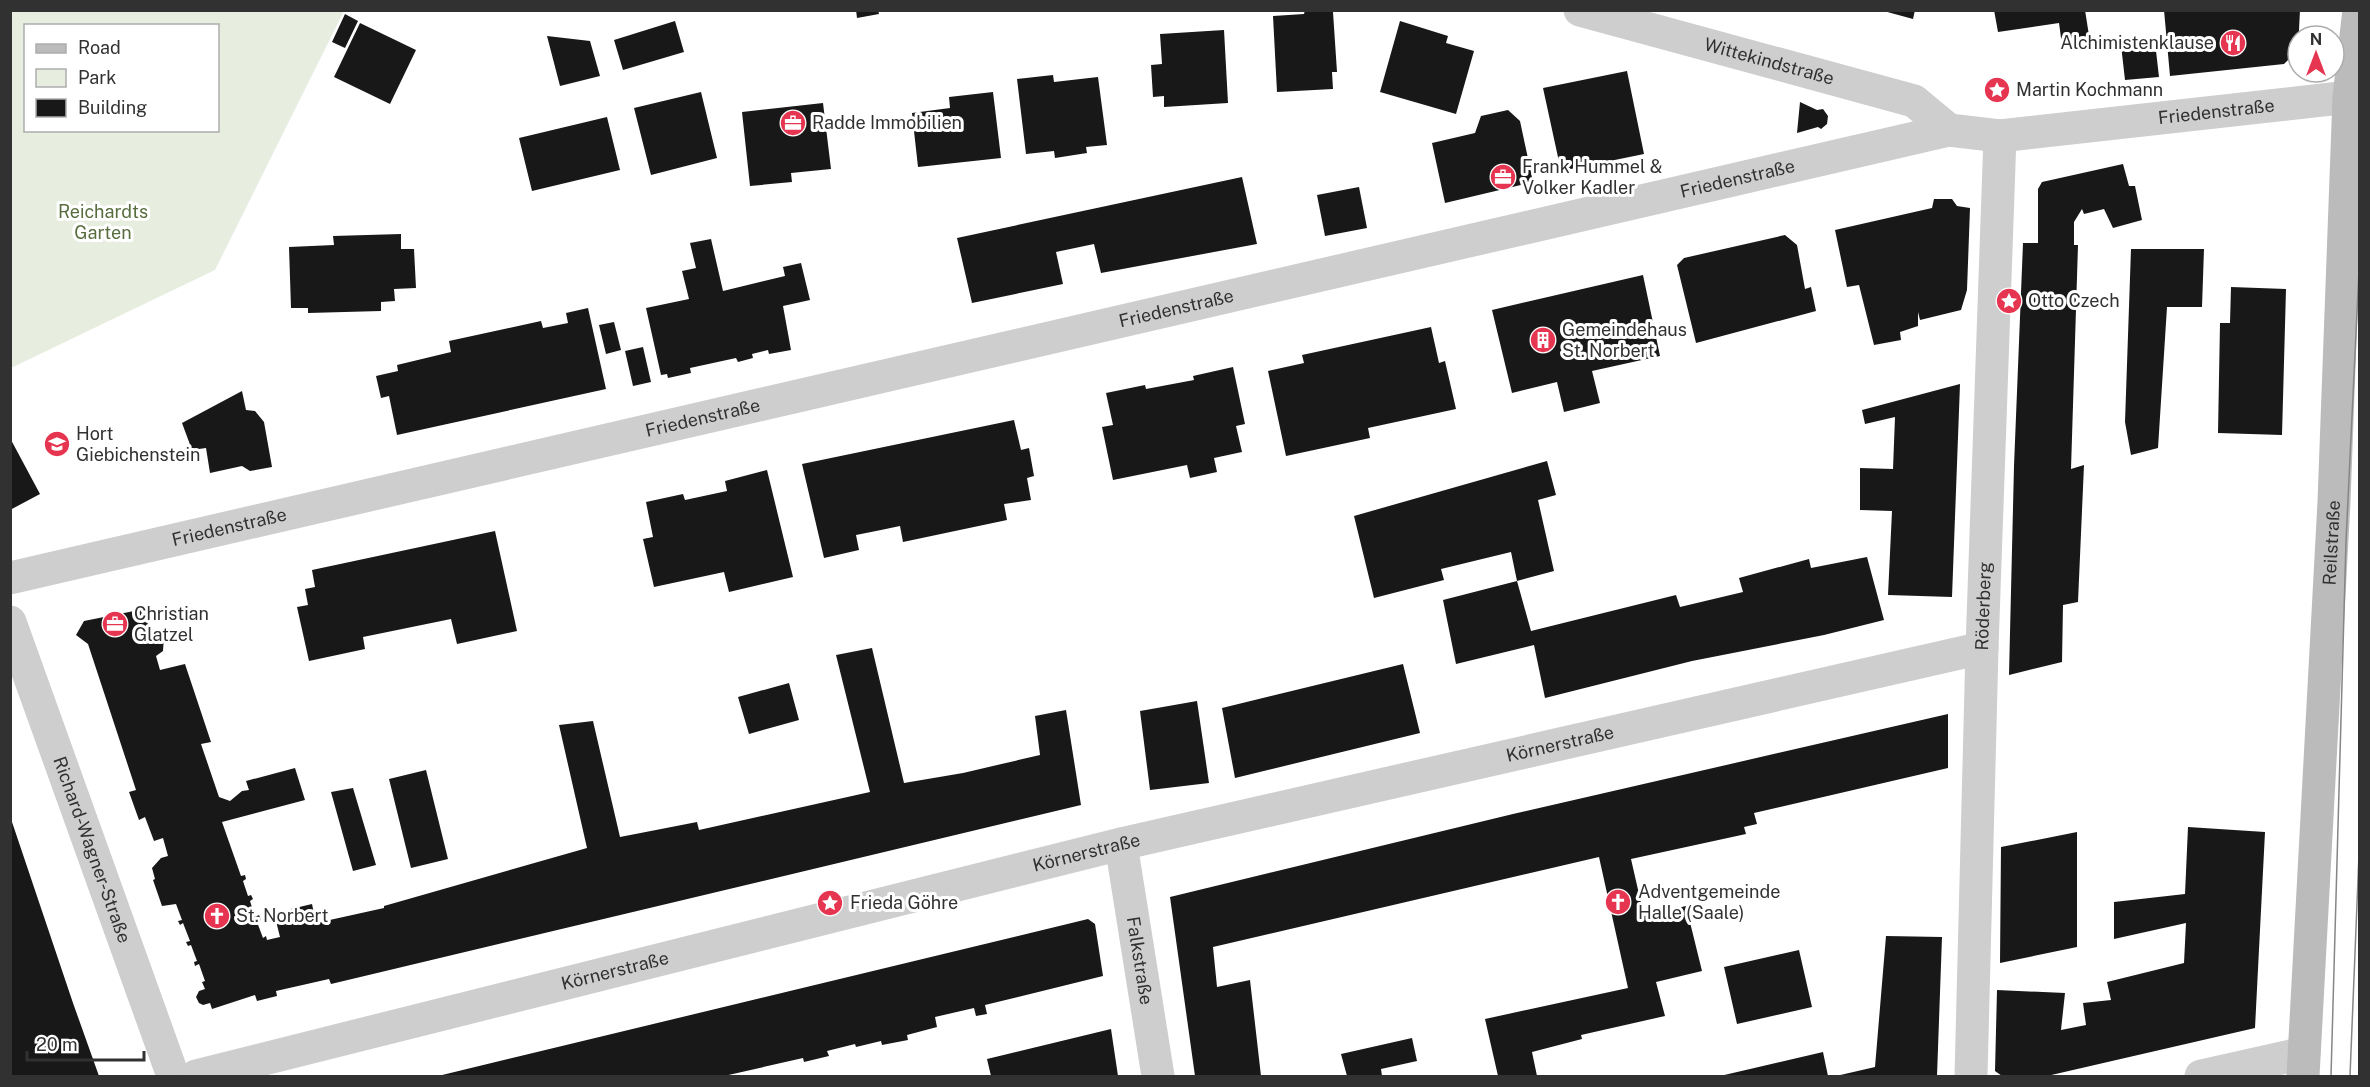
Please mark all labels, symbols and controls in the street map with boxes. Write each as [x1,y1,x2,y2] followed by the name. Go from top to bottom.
[24,24,219,132] legend
[2286,24,2346,84] north arrow
[2218,28,2248,58] restaurant icon: Alchimistenklause
[2310,30,2322,49] text: N
[2060,32,2214,53] place label: Alchimistenklause
[1702,33,1837,89] street label: Wittekindstraße
[78,37,121,58] text: Road
[78,67,116,88] text: Park
[1982,75,2012,105] place icon: Martin Kochmann
[2016,79,2163,100] place label: Martin Kochmann
[2157,94,2276,128] street label: Friedenstraße
[78,97,147,118] text: Building
[778,108,808,138] office icon: Radde Immobilien
[812,112,962,133] place label: Radde Immobilien
[1678,155,1797,202] street label: Friedenstraße
[1522,156,1663,198] place label: Frank Hummel & Volker Kadler
[1488,162,1518,192] office icon: Frank Hummel & Volker Kadler
[58,201,148,243] park label: Reichardts Garten
[1117,285,1236,331] street label: Friedenstraße
[1994,286,2024,316] place icon: Otto Czech
[2028,290,2120,311] place label: Otto Czech
[1562,319,1687,361] place label: Gemeindehaus St. Norbert
[1528,325,1558,355] building icon: Gemeindehaus St. Norbert
[643,394,762,441] street label: Friedenstraße
[76,423,200,465] place label: Hort Giebichenstein
[42,429,72,459] school or university icon: Hort Giebichenstein
[2319,500,2344,586] street label: Reilstraße
[170,503,289,550] street label: Friedenstraße
[1971,561,1995,651] street label: Röderberg
[134,603,209,645] place label: Christian Glatzel
[100,609,130,639] office icon: Christian Glatzel
[1504,721,1616,766] street label: Körnerstraße
[49,754,135,946] street label: Richard-Wagner-Straße
[1030,829,1142,876] street label: Körnerstraße
[1638,881,1780,923] place label: Adventgemeinde Halle (Saale)
[1603,887,1633,917] church icon: Adventgemeinde Halle (Saale)
[815,888,845,918] place icon: Frieda Göhre
[850,892,958,913] place label: Frieda Göhre
[202,901,232,931] church icon: St. Norbert
[236,905,328,926] place label: St. Norbert
[1123,915,1157,1006] street label: Falkstraße
[559,947,671,994] street label: Körnerstraße
[27,1024,144,1062] scale bar
[36,1034,78,1055] text: 20 m

